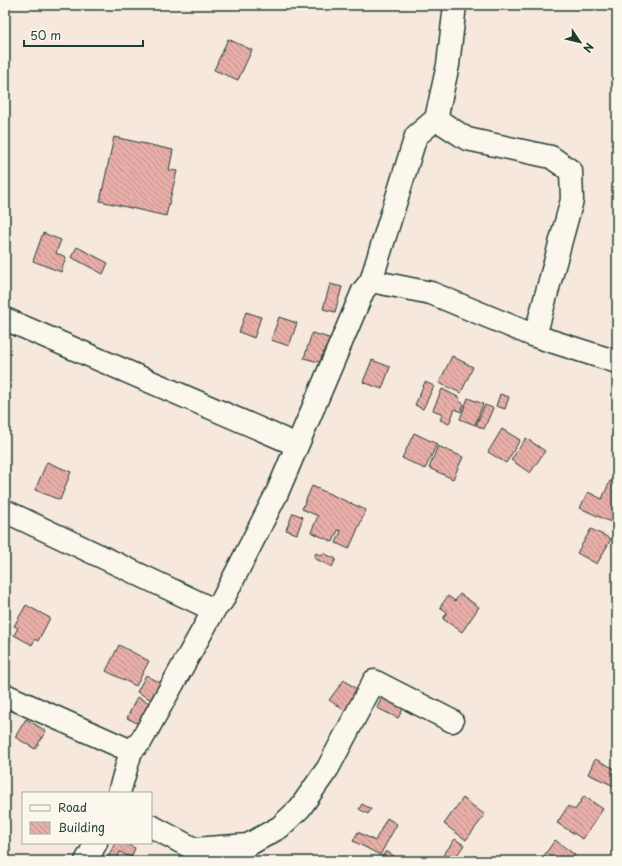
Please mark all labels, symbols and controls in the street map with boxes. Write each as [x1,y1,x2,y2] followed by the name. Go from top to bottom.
[24,22,143,48] scale bar
[560,22,600,62] north arrow
[30,26,61,44] text: 50 m
[579,40,598,57] text: N
[22,792,152,844] legend
[58,798,87,816] text: Road
[58,818,105,836] text: Building

